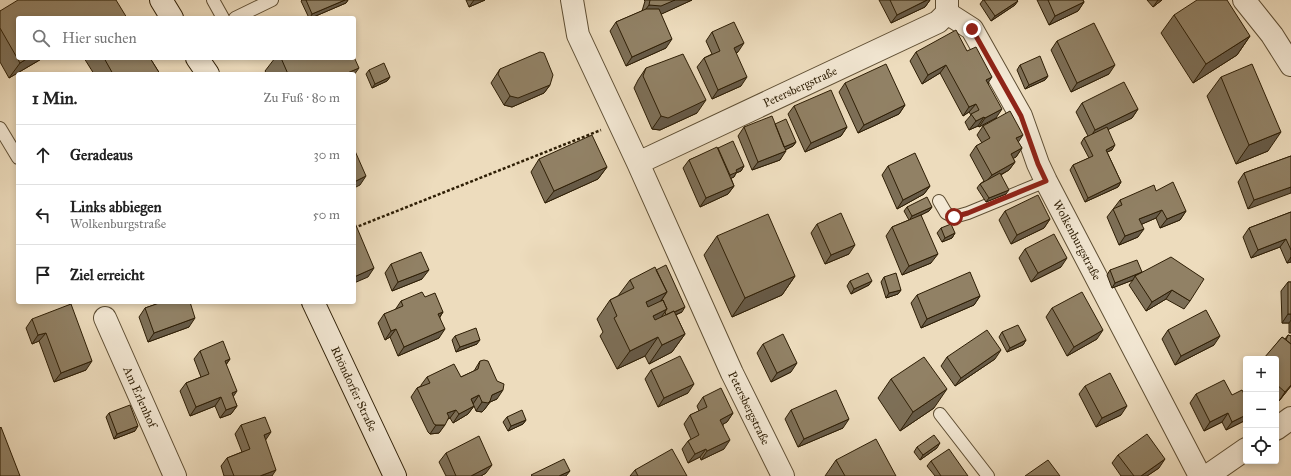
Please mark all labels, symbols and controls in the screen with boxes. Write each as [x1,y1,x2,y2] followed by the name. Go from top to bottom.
[16,16,356,60] search box
[963,20,981,38] route end
[30,27,52,49] icon: search
[62,29,137,47] text: Hier suchen
[761,64,840,111] street label: Petersbergstraße
[32,88,77,109] text: 1 Min.
[264,90,340,106] text: Zu Fuß · 80 m
[32,144,54,166] icon: ahead
[70,146,133,164] text: Geradeaus
[314,147,340,163] text: 30 m
[1049,197,1104,283] street label: Wolkenburgstraße
[70,198,162,216] text: Links abbiegen
[32,204,54,226] icon: left
[313,207,340,223] text: 50 m
[945,208,963,226] route start
[70,216,166,232] text: Wolkenburgstraße
[32,264,54,286] icon: arrive
[70,266,145,284] text: Ziel erreicht
[328,344,380,434] street label: Rhöndorfer Straße
[1243,356,1279,464] map controls
[1243,356,1279,392] button: +
[120,363,160,431] street label: Am Erlenhof
[724,369,773,447] street label: Petersbergstraße
[1243,392,1279,428] button: −
[1243,428,1279,464] button: locate

